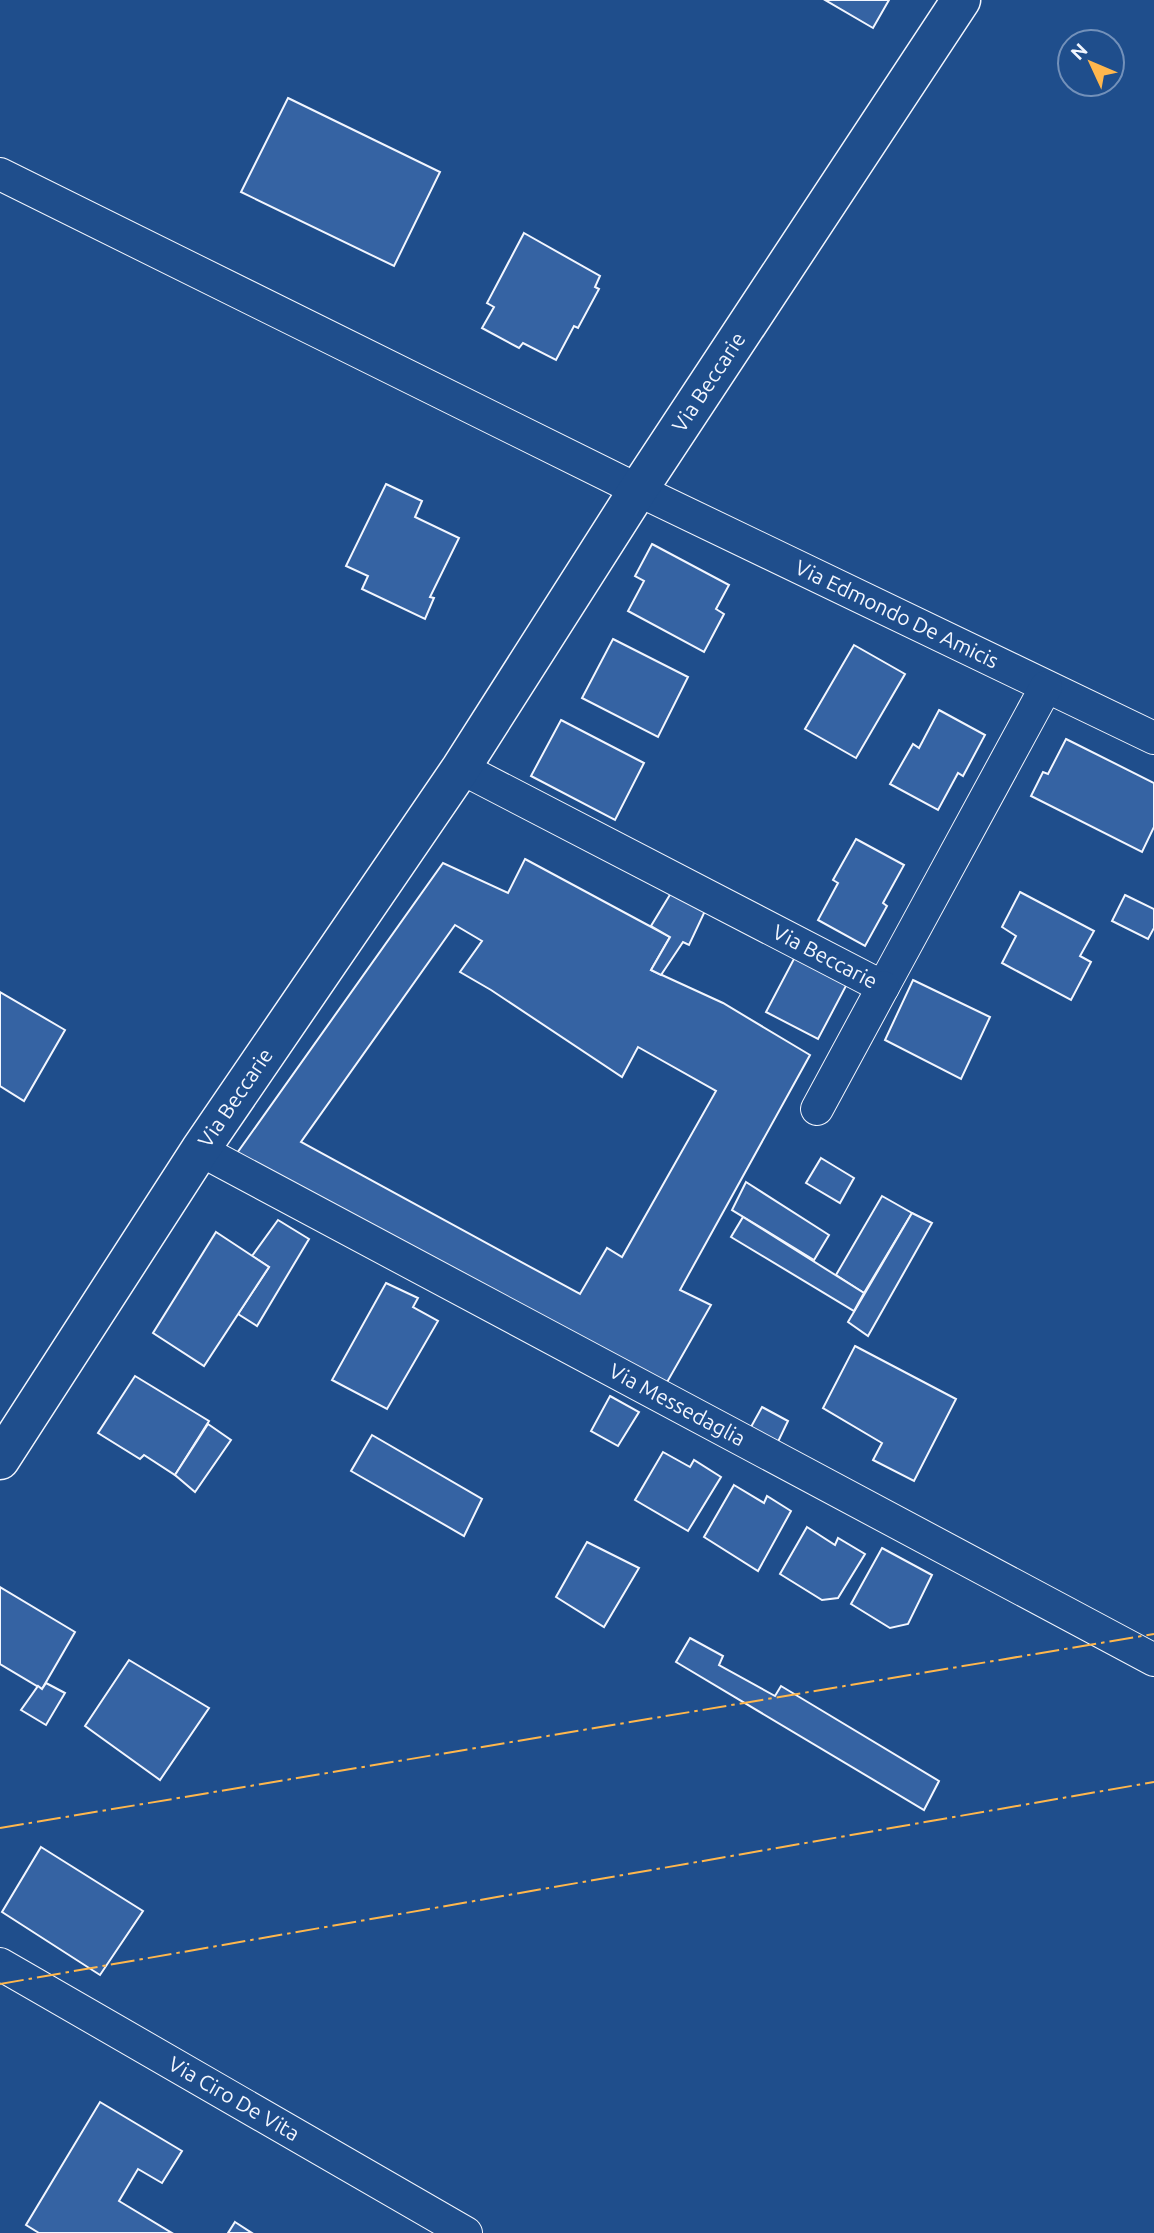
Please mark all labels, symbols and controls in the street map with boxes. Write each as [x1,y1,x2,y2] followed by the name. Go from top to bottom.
[1056,28,1126,98] north arrow
[1066,38,1092,64] text: N
[667,327,750,436] street label: Via Beccarie
[792,554,1003,672] street label: Via Edmondo De Amicis
[769,919,882,993] street label: Via Beccarie
[193,1043,277,1151] street label: Via Beccarie
[605,1358,750,1450] street label: Via Messedaglia
[165,2051,304,2145] street label: Via Ciro De Vita

